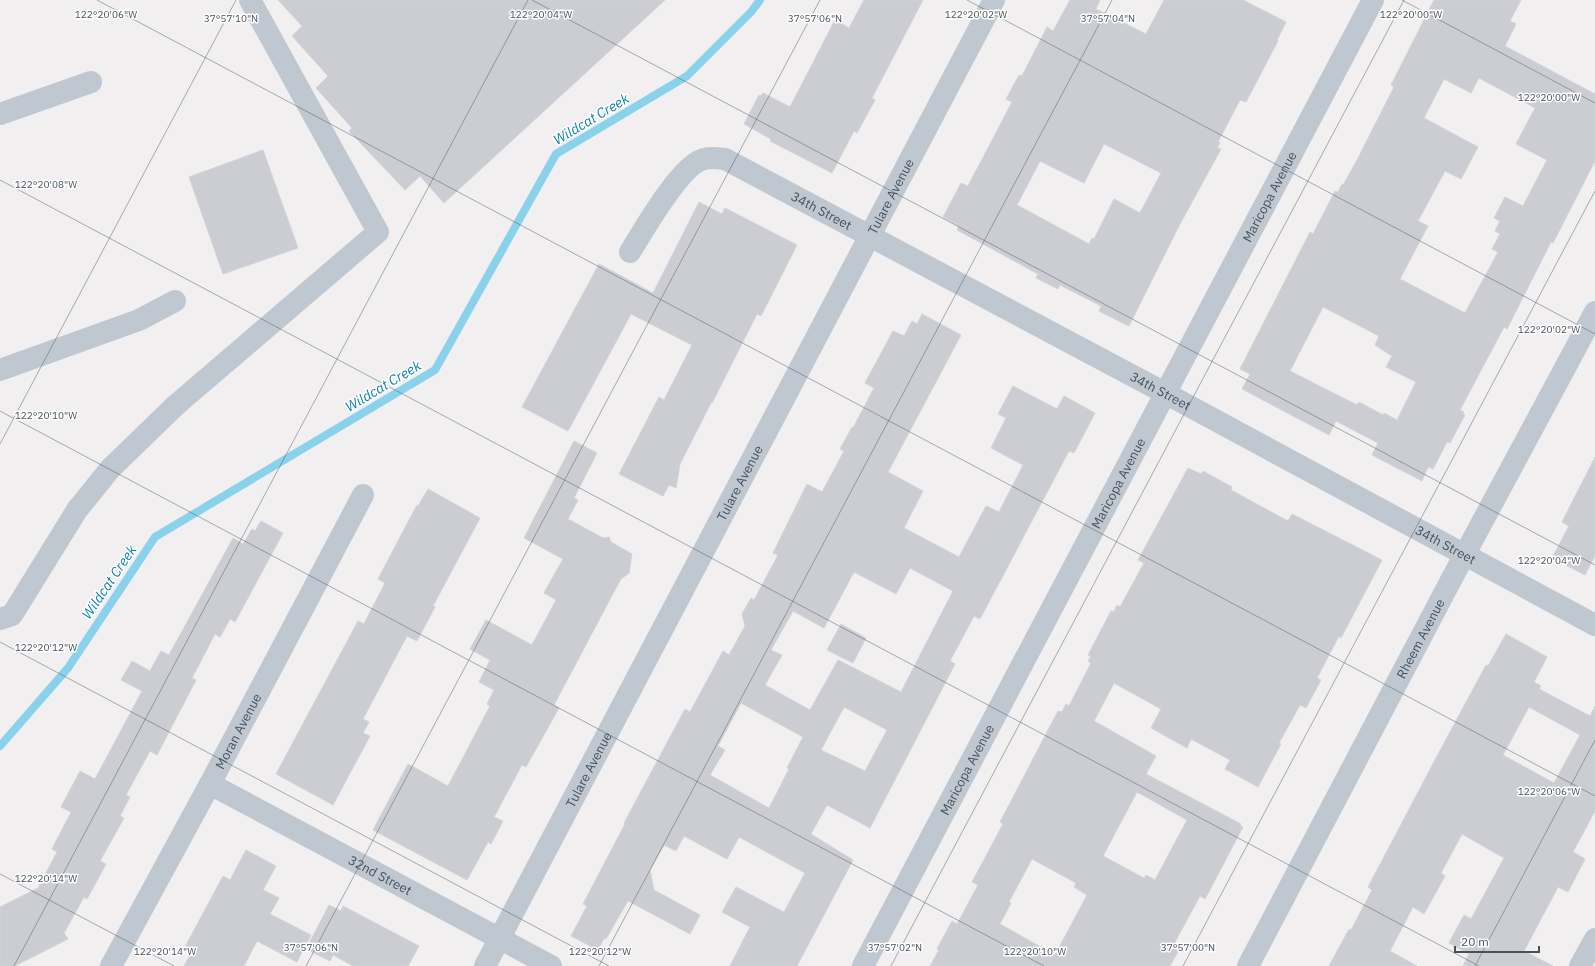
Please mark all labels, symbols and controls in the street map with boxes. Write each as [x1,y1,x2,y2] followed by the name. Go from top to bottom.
[75,8,137,21] text: 122°20'06"W
[510,8,572,21] text: 122°20'04"W
[945,8,1007,21] text: 122°20'02"W
[1380,8,1442,21] text: 122°20'00"W
[204,12,258,25] text: 37°57'10"N
[788,12,842,25] text: 37°57'06"N
[1081,12,1135,25] text: 37°57'04"N
[550,89,633,149] water label: Wildcat Creek
[1518,91,1580,104] text: 122°20'00"W
[1238,148,1300,245] street label: Maricopa Avenue
[864,156,917,237] street label: Tulare Avenue
[15,178,77,191] text: 122°20'08"W
[788,187,855,233] street label: 34th Street
[1518,323,1580,336] text: 122°20'02"W
[342,356,425,416] water label: Wildcat Creek
[1127,368,1194,414] street label: 34th Street
[15,409,77,422] text: 122°20'10"W
[1087,435,1149,531] street label: Maricopa Avenue
[713,442,766,524] street label: Tulare Avenue
[1413,521,1479,568] street label: 34th Street
[78,541,141,622] water label: Wildcat Creek
[1518,554,1580,567] text: 122°20'04"W
[1392,596,1448,681] street label: Rheem Avenue
[15,641,77,654] text: 122°20'12"W
[211,690,265,772] street label: Moran Avenue
[936,721,998,818] street label: Maricopa Avenue
[562,729,615,810] street label: Tulare Avenue
[1518,785,1580,798] text: 122°20'06"W
[346,851,415,899] street label: 32nd Street
[15,872,77,885] text: 122°20'14"W
[1455,928,1539,954] scale bar
[1461,934,1489,949] text: 20 m
[284,941,338,954] text: 37°57'06"N
[868,941,922,954] text: 37°57'02"N
[1161,941,1215,954] text: 37°57'00"N
[134,945,196,958] text: 122°20'14"W
[569,945,631,958] text: 122°20'12"W
[1004,945,1066,958] text: 122°20'10"W

